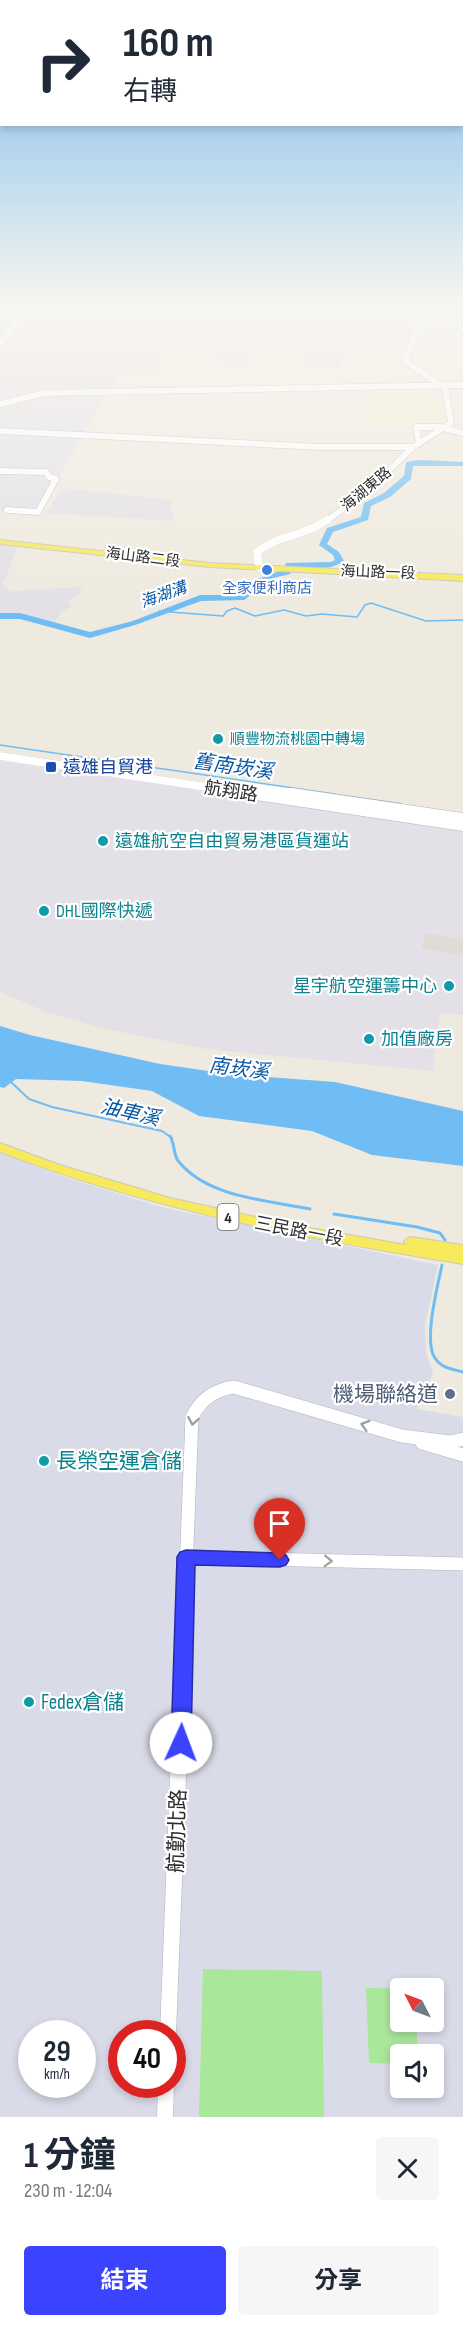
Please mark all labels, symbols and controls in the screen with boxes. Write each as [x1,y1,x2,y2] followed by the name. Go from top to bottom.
[123,18,214,69] text: 160 m
[24,24,102,102] icon: right
[123,76,177,108] text: 右轉
[337,463,395,516] street label: 海湖東路
[105,543,181,571] street label: 海山路二段
[340,562,416,583] street label: 海山路一段
[260,563,274,577] marker: 全家便利商店
[138,578,191,613] water label: 海湖溝
[222,579,312,598] place label: 全家便利商店
[230,730,365,749] place label: 順豐物流桃園中轉場
[211,732,225,746] marker: 順豐物流桃園中轉場
[192,750,277,785] water label: 舊南崁溪
[63,757,153,778] place label: 遠雄自貿港
[44,760,58,774] marker: 遠雄自貿港
[203,777,259,806] street label: 航翔路
[115,831,349,852] place label: 遠雄航空自由貿易港區貨運站
[96,834,110,848] marker: 遠雄航空自由貿易港區貨運站
[56,901,153,922] place label: DHL國際快遞
[37,904,51,918] marker: DHL國際快遞
[293,976,437,997] place label: 星宇航空運籌中心
[442,979,456,993] marker: 星宇航空運籌中心
[381,1029,453,1050] place label: 加值廠房
[362,1032,376,1046] marker: 加值廠房
[208,1053,273,1085] water label: 南崁溪
[98,1095,165,1132] water label: 油車溪
[218,1204,238,1230] road number: 4
[253,1213,345,1250] street label: 三民路一段
[333,1382,438,1407] place label: 機場聯絡道
[443,1387,457,1401] marker: 機場聯絡道
[187,1416,200,1426] one-way arrow
[360,1420,371,1432] one-way arrow
[56,1449,182,1474] place label: 長榮空運倉儲
[37,1454,51,1468] marker: 長榮空運倉儲
[254,1498,305,1560] pin
[263,1507,296,1540] icon: arrive
[324,1555,333,1568] one-way arrow
[41,1690,124,1715] place label: Fedex倉儲
[22,1695,36,1709] marker: Fedex倉儲
[149,1711,213,1775] position arrow
[164,1789,191,1873] street label: 航勤北路
[390,1978,444,2032] north arrow
[390,1978,444,2098] map controls
[108,2020,186,2098] speed limit sign: 40
[43,2034,71,2070] text: 29
[390,2044,444,2098] button: sound
[44,2065,70,2084] text: km/h
[24,2135,116,2178] text: 1 分鐘
[376,2137,439,2200] button: close
[24,2179,112,2203] text: 230 m · 12:04
[24,2246,226,2315] button: 結束
[238,2246,439,2315] button: 分享

